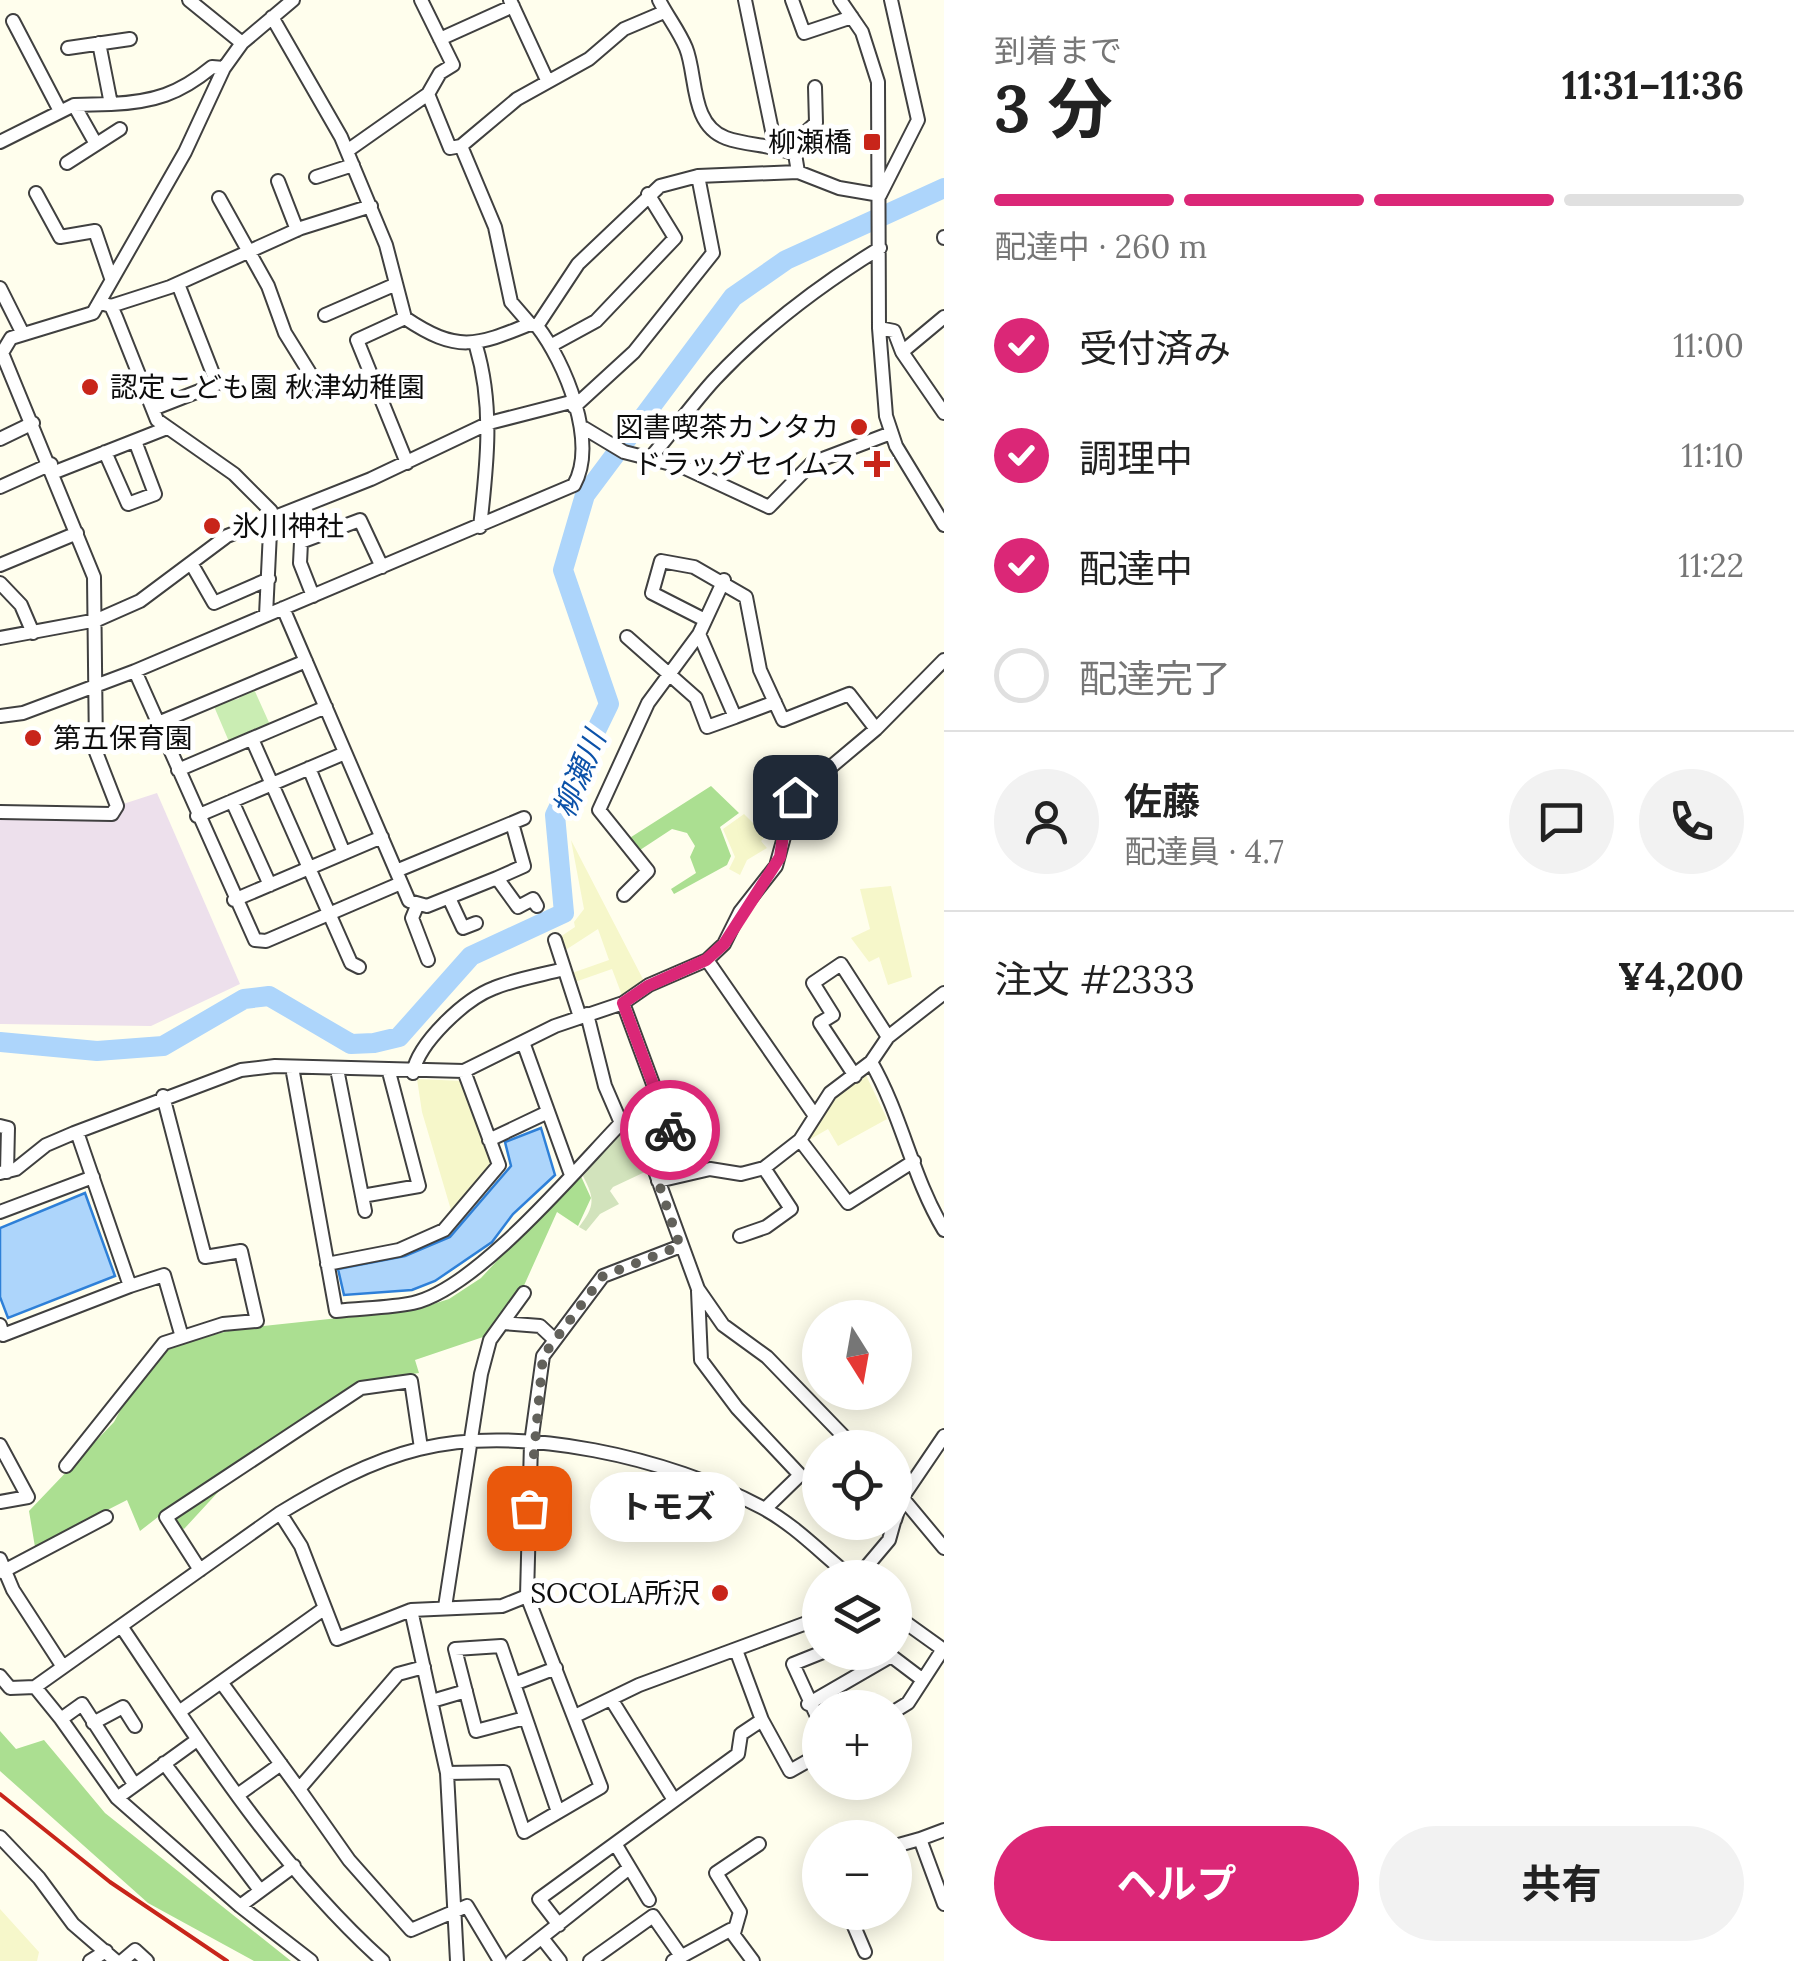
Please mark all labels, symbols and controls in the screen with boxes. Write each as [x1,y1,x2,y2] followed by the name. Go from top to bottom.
[994,30,1122,71] text: 到着まで
[1562,61,1744,109] text: 11:31–11:36
[994,67,1113,150] text: 3 分
[768,124,852,160] place label: 柳瀬橋
[861,131,883,153] marker: 柳瀬橋
[994,226,1207,267] text: 配達中 · 260 m
[994,318,1049,373] icon: check
[1079,324,1231,372] text: 受付済み
[1673,325,1744,366] text: 11:00
[110,369,425,405] place label: 認定こども園 秋津幼稚園
[79,376,101,398] marker: 認定こども園 秋津幼稚園
[615,409,839,445] place label: 図書喫茶カンタカ
[848,416,870,438] marker: 図書喫茶カンタカ
[994,428,1049,483] icon: check
[1079,434,1193,482] text: 調理中
[1681,435,1744,476] text: 11:10
[634,446,857,482] place label: ドラッグセイムス
[866,453,888,475] marker: ドラッグセイムス
[232,508,344,544] place label: 氷川神社
[201,515,223,537] marker: 氷川神社
[994,538,1049,593] icon: check
[1079,544,1193,592] text: 配達中
[1678,545,1744,586] text: 11:22
[1079,654,1231,702] text: 配達完了
[53,720,193,756] place label: 第五保育園
[545,722,615,823] water label: 柳瀬川
[22,727,44,749] marker: 第五保育園
[753,755,838,840] pin
[994,769,1099,874] button: person
[1509,769,1614,874] button: chat
[1639,769,1744,874] button: phone
[768,770,823,825] icon: home
[1124,777,1200,825] text: 佐藤
[1124,831,1284,872] text: 配達員 · 4.7
[1618,952,1744,1000] text: ¥4,200
[994,955,1195,1003] text: 注文 #2333
[620,1080,720,1180] courier
[643,1103,698,1158] icon: bike
[802,1300,912,1410] north arrow
[802,1300,912,1930] map controls
[802,1430,912,1540] button: locate
[487,1466,572,1551] pin
[589,1473,744,1543] callout: トモズ
[502,1481,557,1536] icon: bag
[619,1486,716,1527] text: トモズ
[802,1560,912,1670] button: layers
[530,1575,700,1611] place label: SOCOLA所沢
[709,1582,731,1604] marker: SOCOLA所沢
[802,1690,912,1800] button: +
[802,1820,912,1930] button: −
[994,1826,1359,1941] button: ヘルプ
[1379,1826,1744,1941] button: 共有

